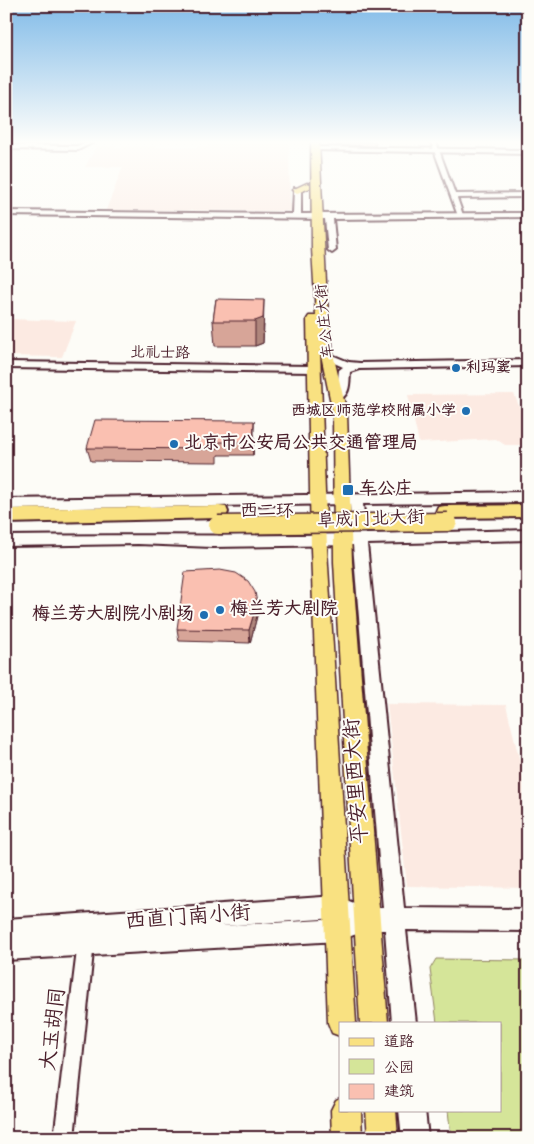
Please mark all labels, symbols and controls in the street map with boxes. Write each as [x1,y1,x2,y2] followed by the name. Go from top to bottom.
[310,283,340,359] street label: 车公庄大街
[130,341,190,365] street label: 北礼士路
[466,357,511,379] place label: 利玛窦
[450,362,462,374] marker: 利玛窦
[291,400,456,422] place label: 西城区师范学校附属小学
[460,405,472,417] marker: 西城区师范学校附属小学
[184,431,418,457] place label: 北京市公安局公共交通管理局
[168,438,180,450] marker: 北京市公安局公共交通管理局
[359,477,413,503] place label: 车公庄
[341,483,355,497] marker: 车公庄
[240,499,294,525] street label: 西二环
[317,505,425,535] street label: 阜成门北大街
[230,597,338,623] place label: 梅兰芳大剧院
[32,602,194,628] place label: 梅兰芳大剧院小剧场
[214,604,226,616] marker: 梅兰芳大剧院
[198,609,210,621] marker: 梅兰芳大剧院小剧场
[338,717,376,845] street label: 平安里西大街
[124,899,252,937] street label: 西直门南小街
[34,985,74,1073] street label: 大玉胡同
[339,1022,502,1112] legend
[384,1031,414,1053] text: 道路
[384,1057,414,1079] text: 公园
[384,1081,414,1103] text: 建筑

